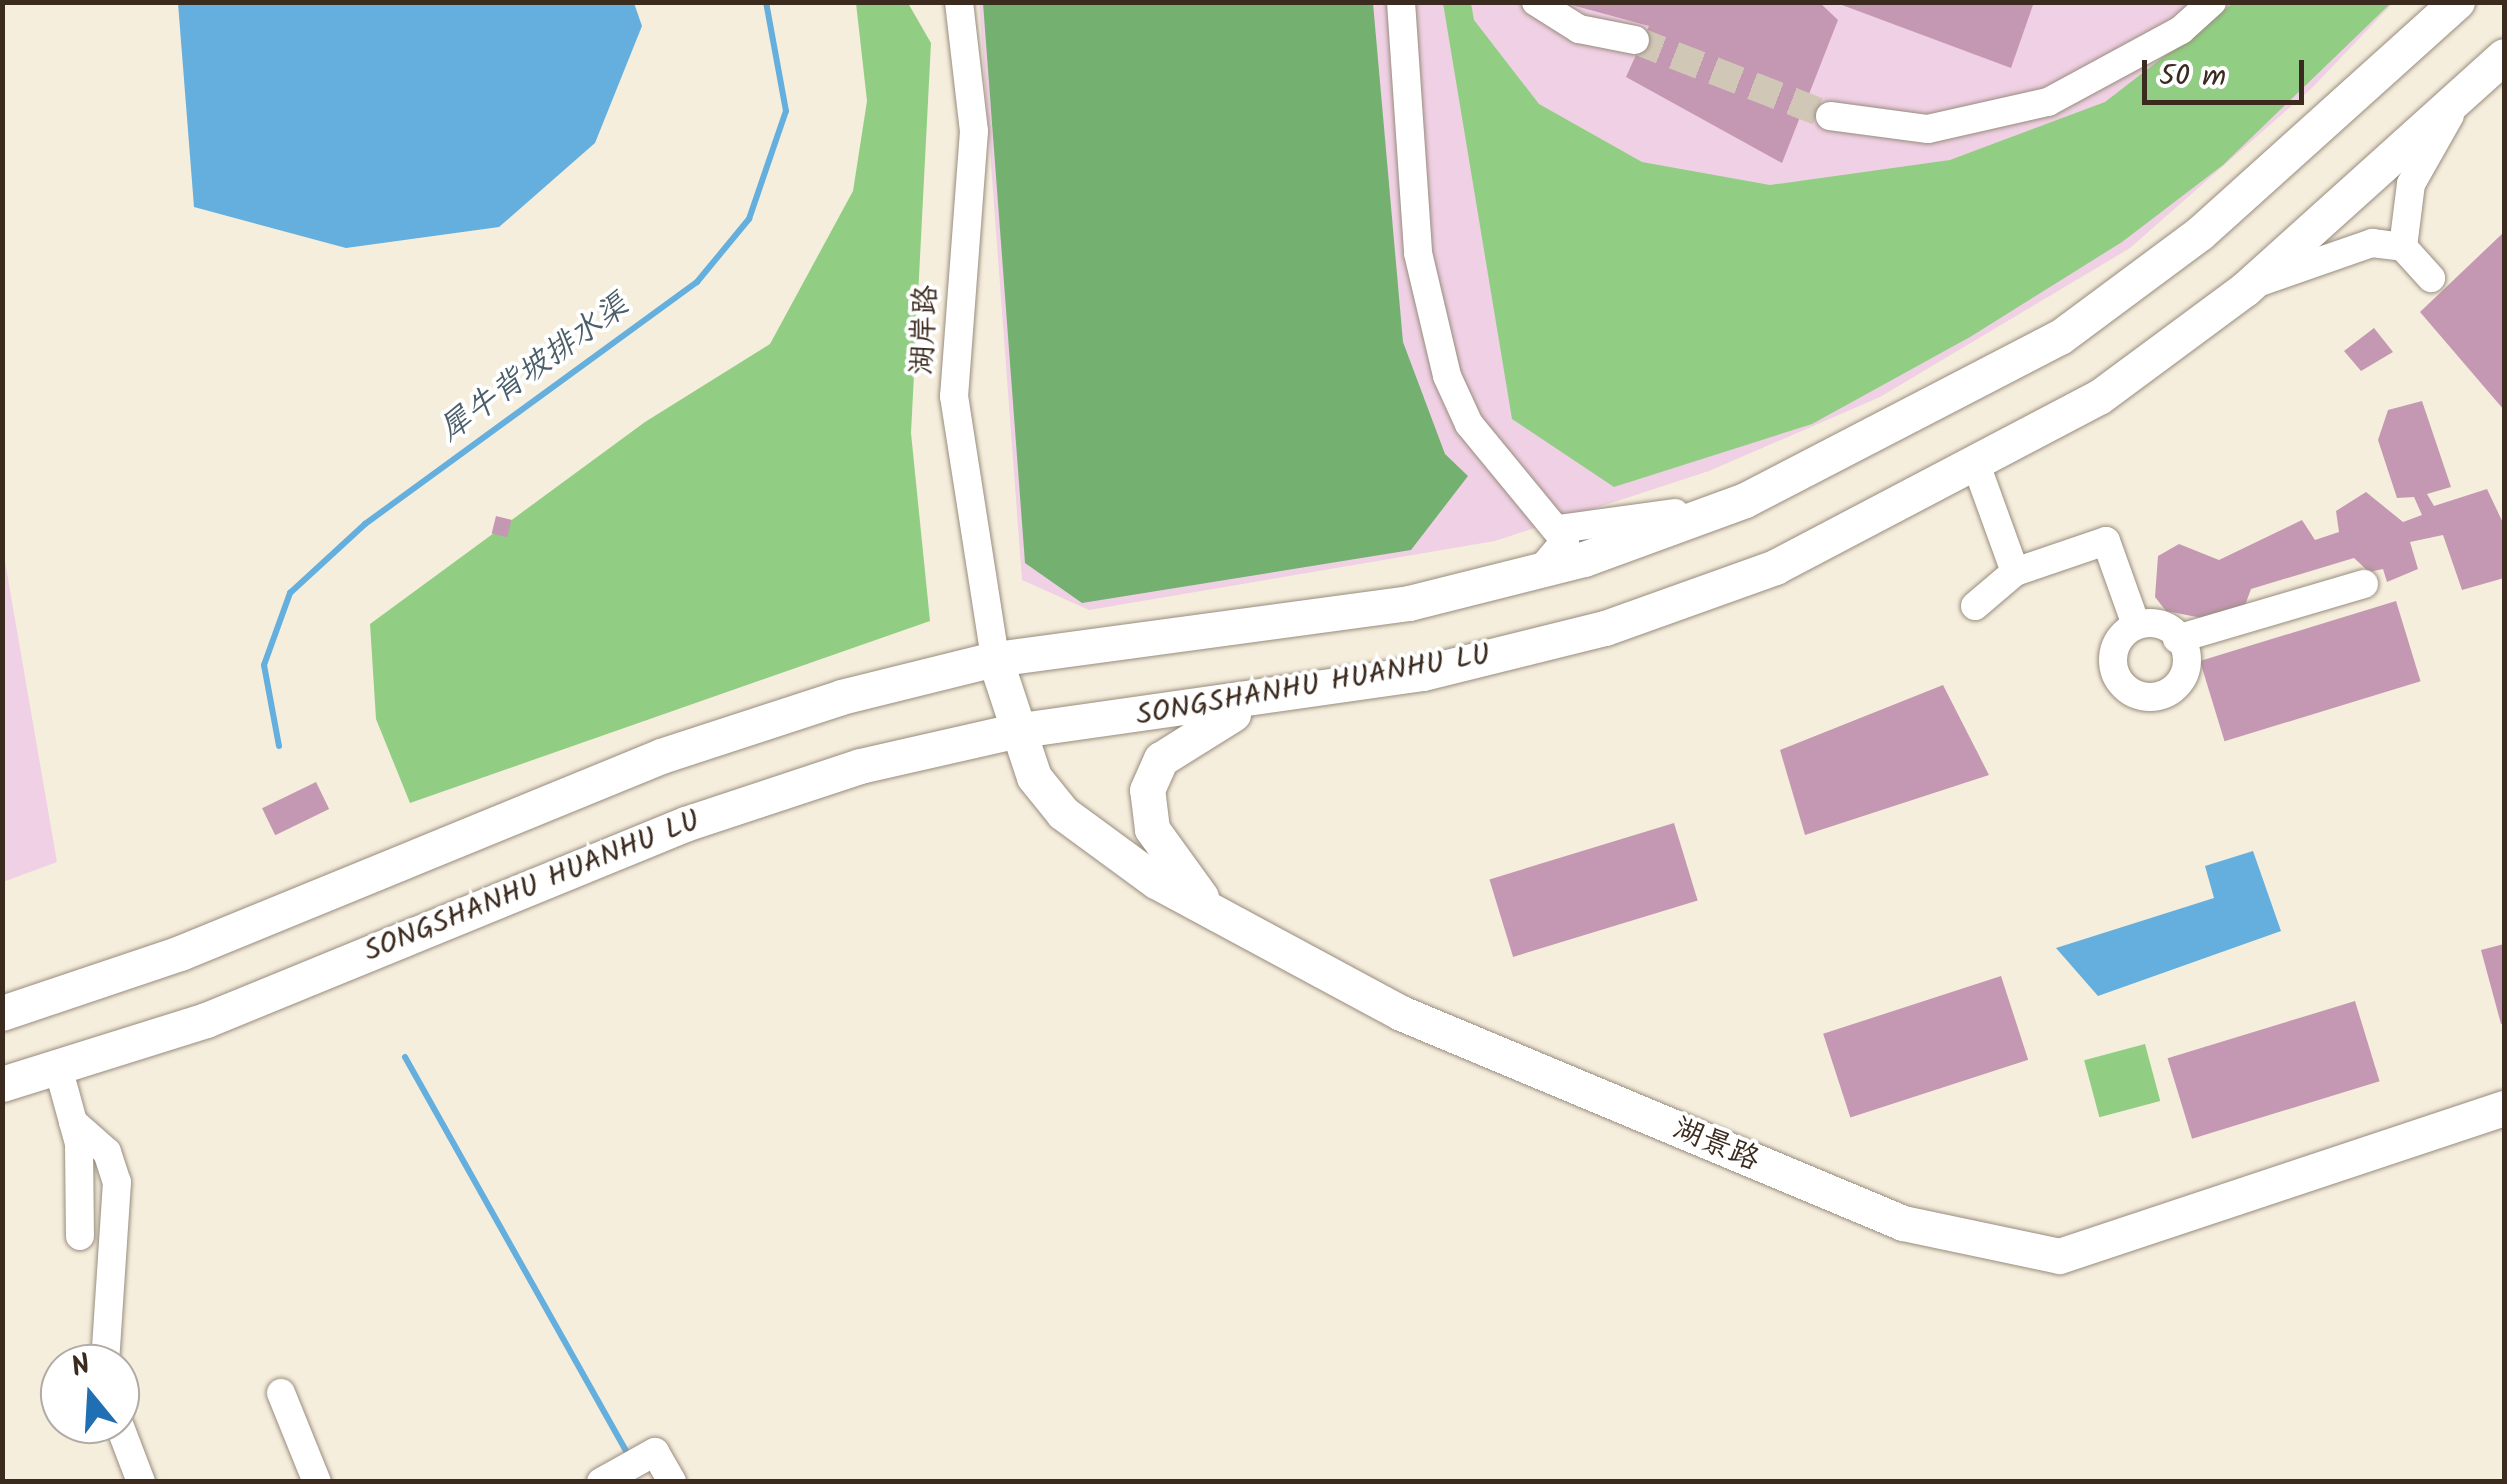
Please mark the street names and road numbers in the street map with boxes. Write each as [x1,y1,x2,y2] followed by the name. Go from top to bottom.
[905,284,945,376] street label: 湖岸路
[1133,637,1493,735] street label: SONGSHANHU HUANHU LU
[359,803,705,971] street label: SONGSHANHU HUANHU LU
[1668,1111,1764,1179] street label: 湖景路

